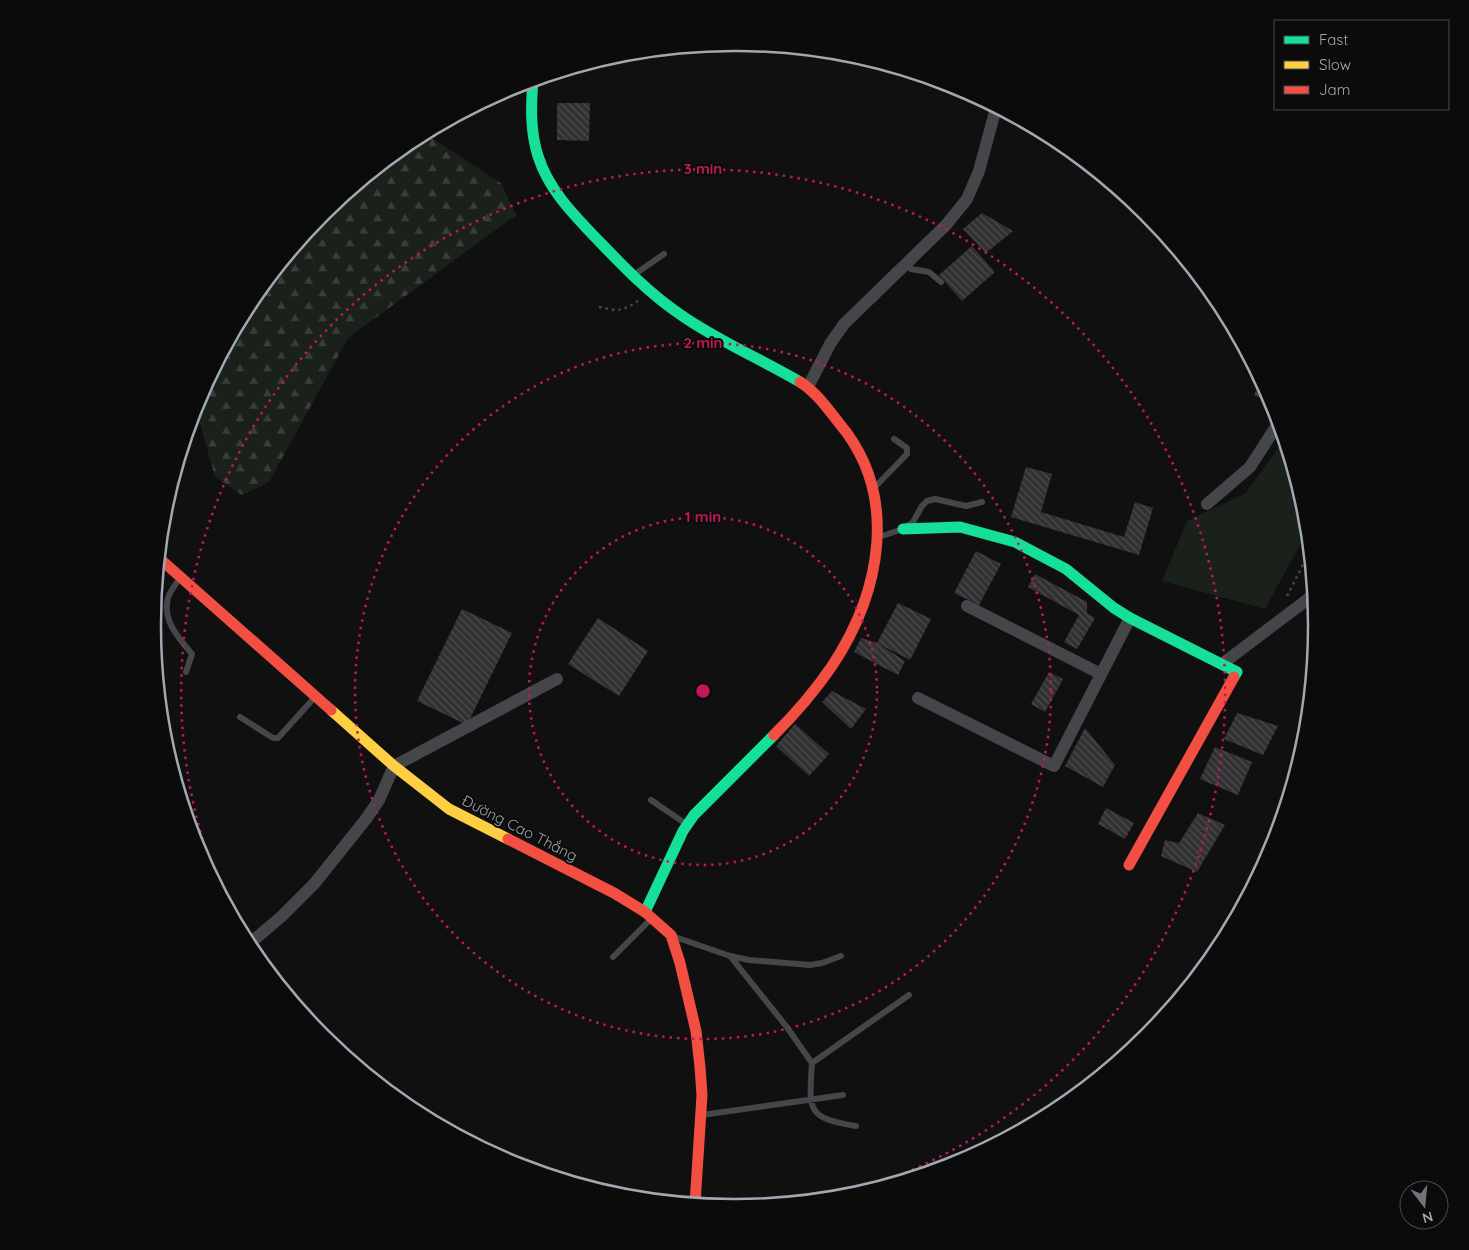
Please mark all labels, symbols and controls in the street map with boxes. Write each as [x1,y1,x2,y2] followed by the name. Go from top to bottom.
[1274,20,1449,110] legend
[1319,30,1348,49] text: Fast
[1319,55,1351,74] text: Slow
[1319,80,1350,99] text: Jam
[684,159,722,178] text: 3 min
[683,333,723,352] text: 2 min
[685,507,721,526] text: 1 min
[694,682,712,700] centre of rings
[459,791,581,865] street label: Đường Cao Thắng
[1399,1180,1449,1230] north arrow
[1420,1207,1435,1228] text: N

